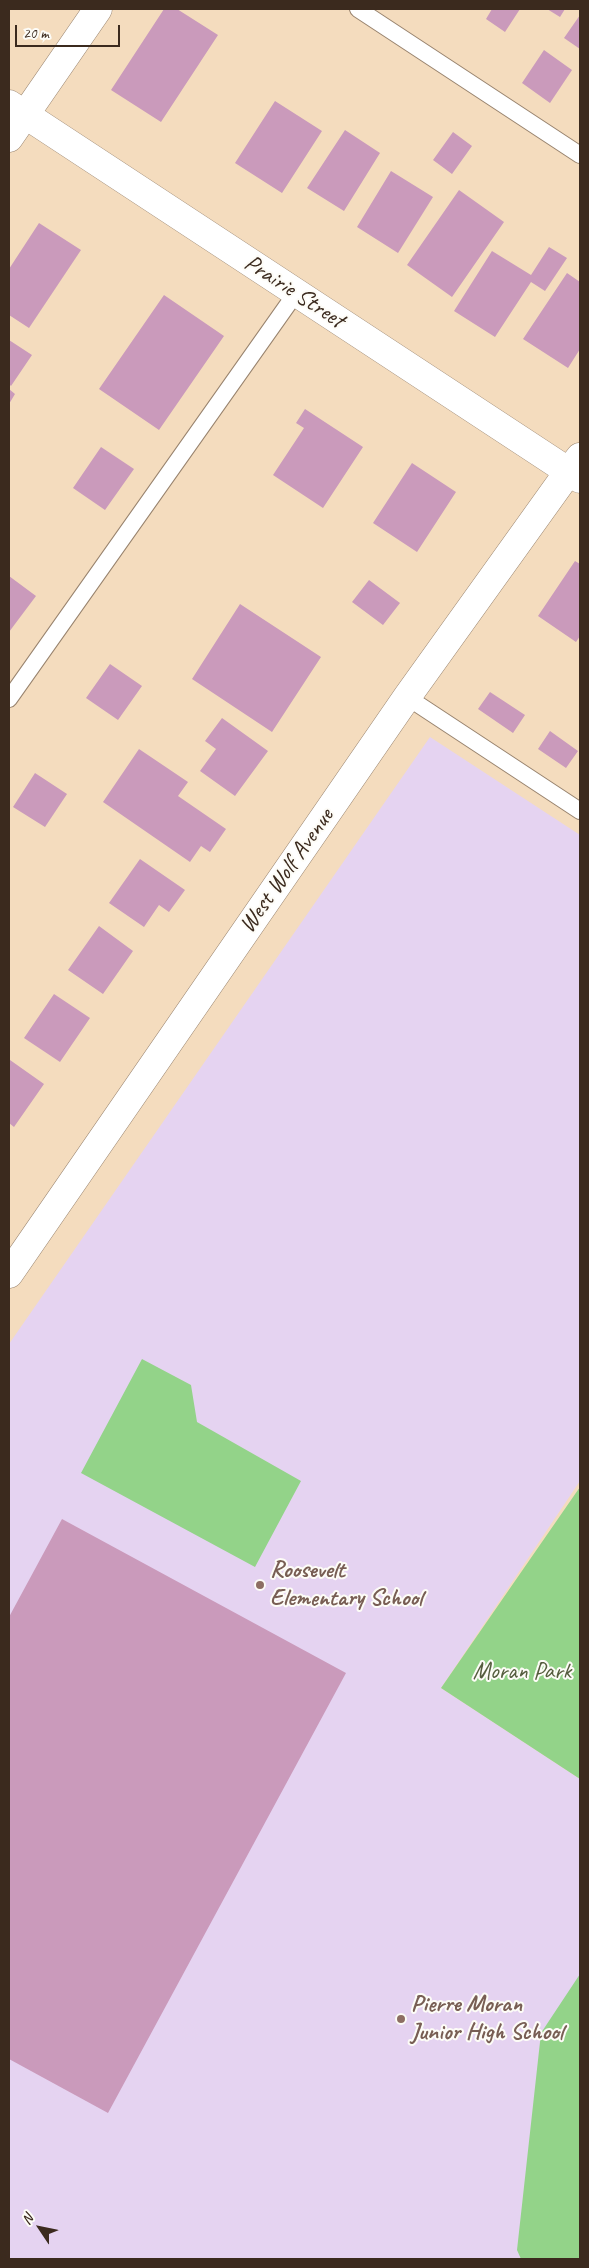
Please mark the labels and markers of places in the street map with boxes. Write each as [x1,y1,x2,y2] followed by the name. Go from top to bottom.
[270,1557,422,1613] place label: Roosevelt Elementary School
[254,1579,266,1591] marker: Roosevelt Elementary School
[411,1991,563,2047] place label: Pierre Moran Junior High School
[395,2013,407,2025] marker: Pierre Moran Junior High School

